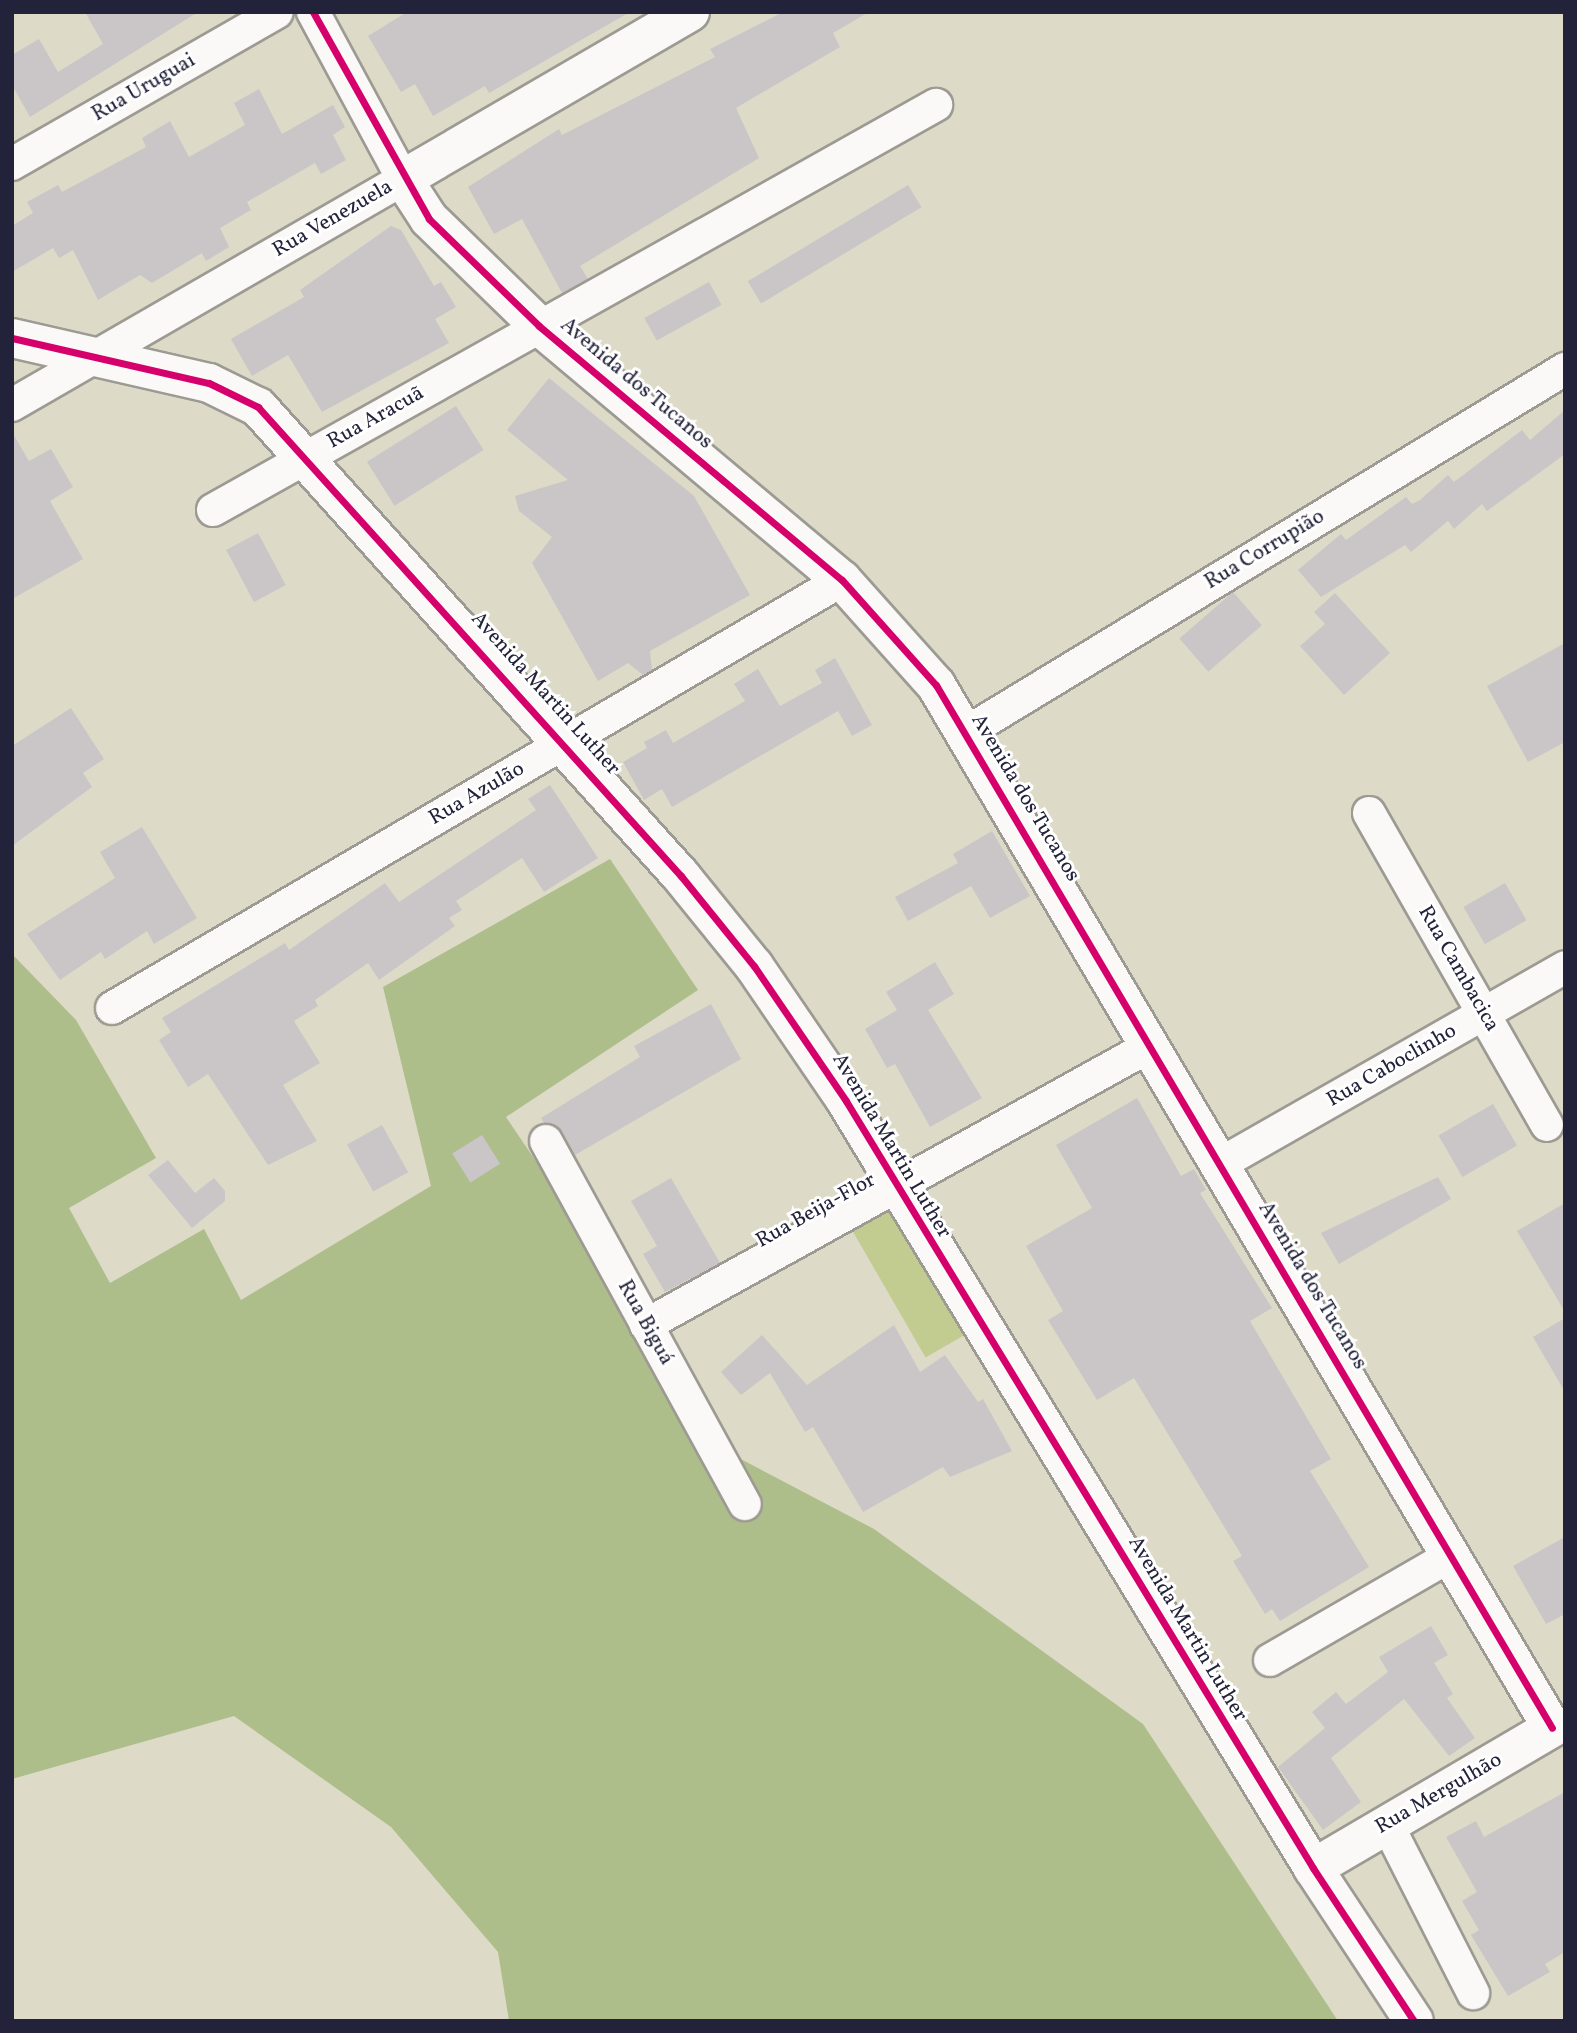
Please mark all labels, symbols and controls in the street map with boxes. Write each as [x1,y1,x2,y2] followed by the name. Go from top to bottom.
[88,48,200,128] street label: Rua Uruguai
[268,174,398,264] street label: Rua Venezuela
[555,313,717,455] street label: Avenida dos Tucanos
[323,381,429,455] street label: Rua Aracuã
[1201,504,1329,596] street label: Rua Corrupião
[465,607,625,781] street label: Avenida Martin Luther
[965,709,1085,887] street label: Avenida dos Tucanos
[425,757,529,831] street label: Rua Azulão
[1412,902,1504,1036] street label: Rua Cambacica
[1323,1019,1461,1113] street label: Rua Caboclinho
[826,1049,956,1243] street label: Avenida Martin Luther
[752,1168,880,1254] street label: Rua Beija-Flor
[1252,1197,1372,1375] street label: Avenida dos Tucanos
[611,1276,679,1370] street label: Rua Biguá
[1122,1532,1252,1726] street label: Avenida Martin Luther
[1371,1748,1507,1840] street label: Rua Mergulhão

